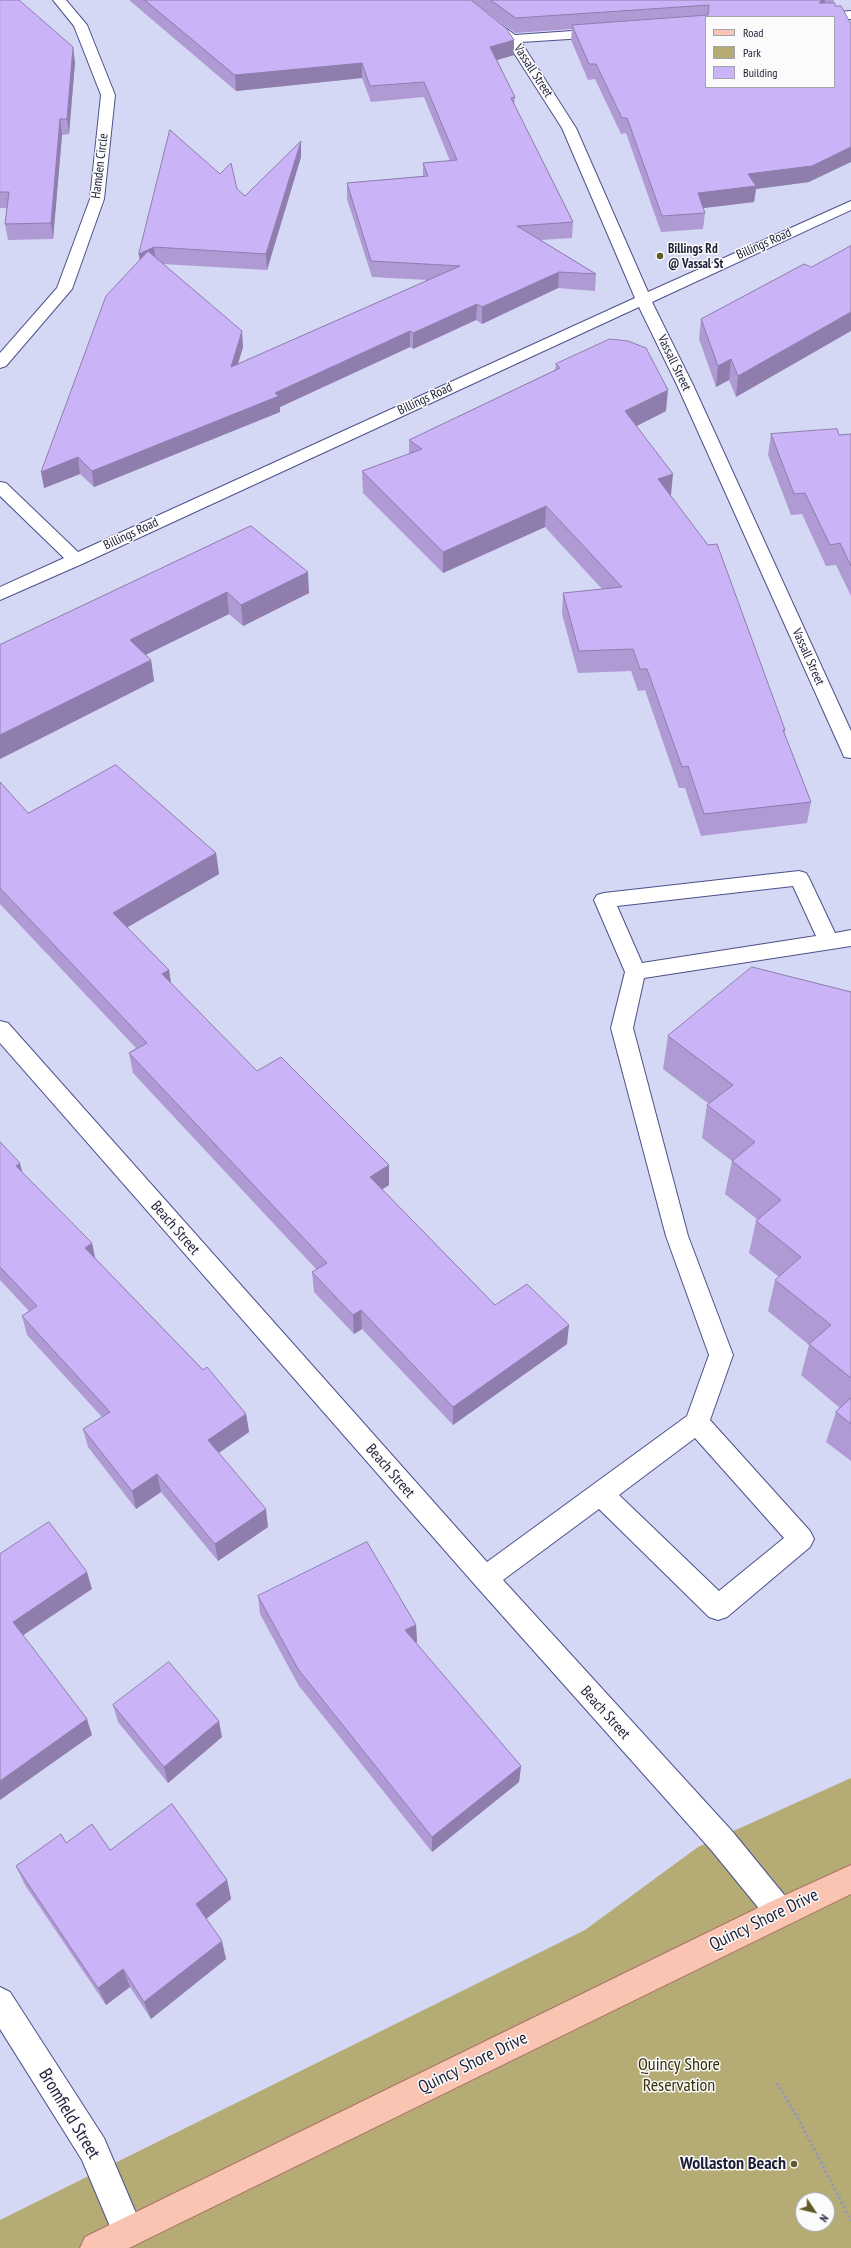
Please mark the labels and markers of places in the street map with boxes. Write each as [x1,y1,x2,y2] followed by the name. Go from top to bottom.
[668,241,723,272] place label: Billings Rd @ Vassal St
[655,251,665,261] marker: Billings Rd @ Vassal St
[680,2153,786,2175] place label: Wollaston Beach
[789,2159,799,2169] marker: Wollaston Beach

